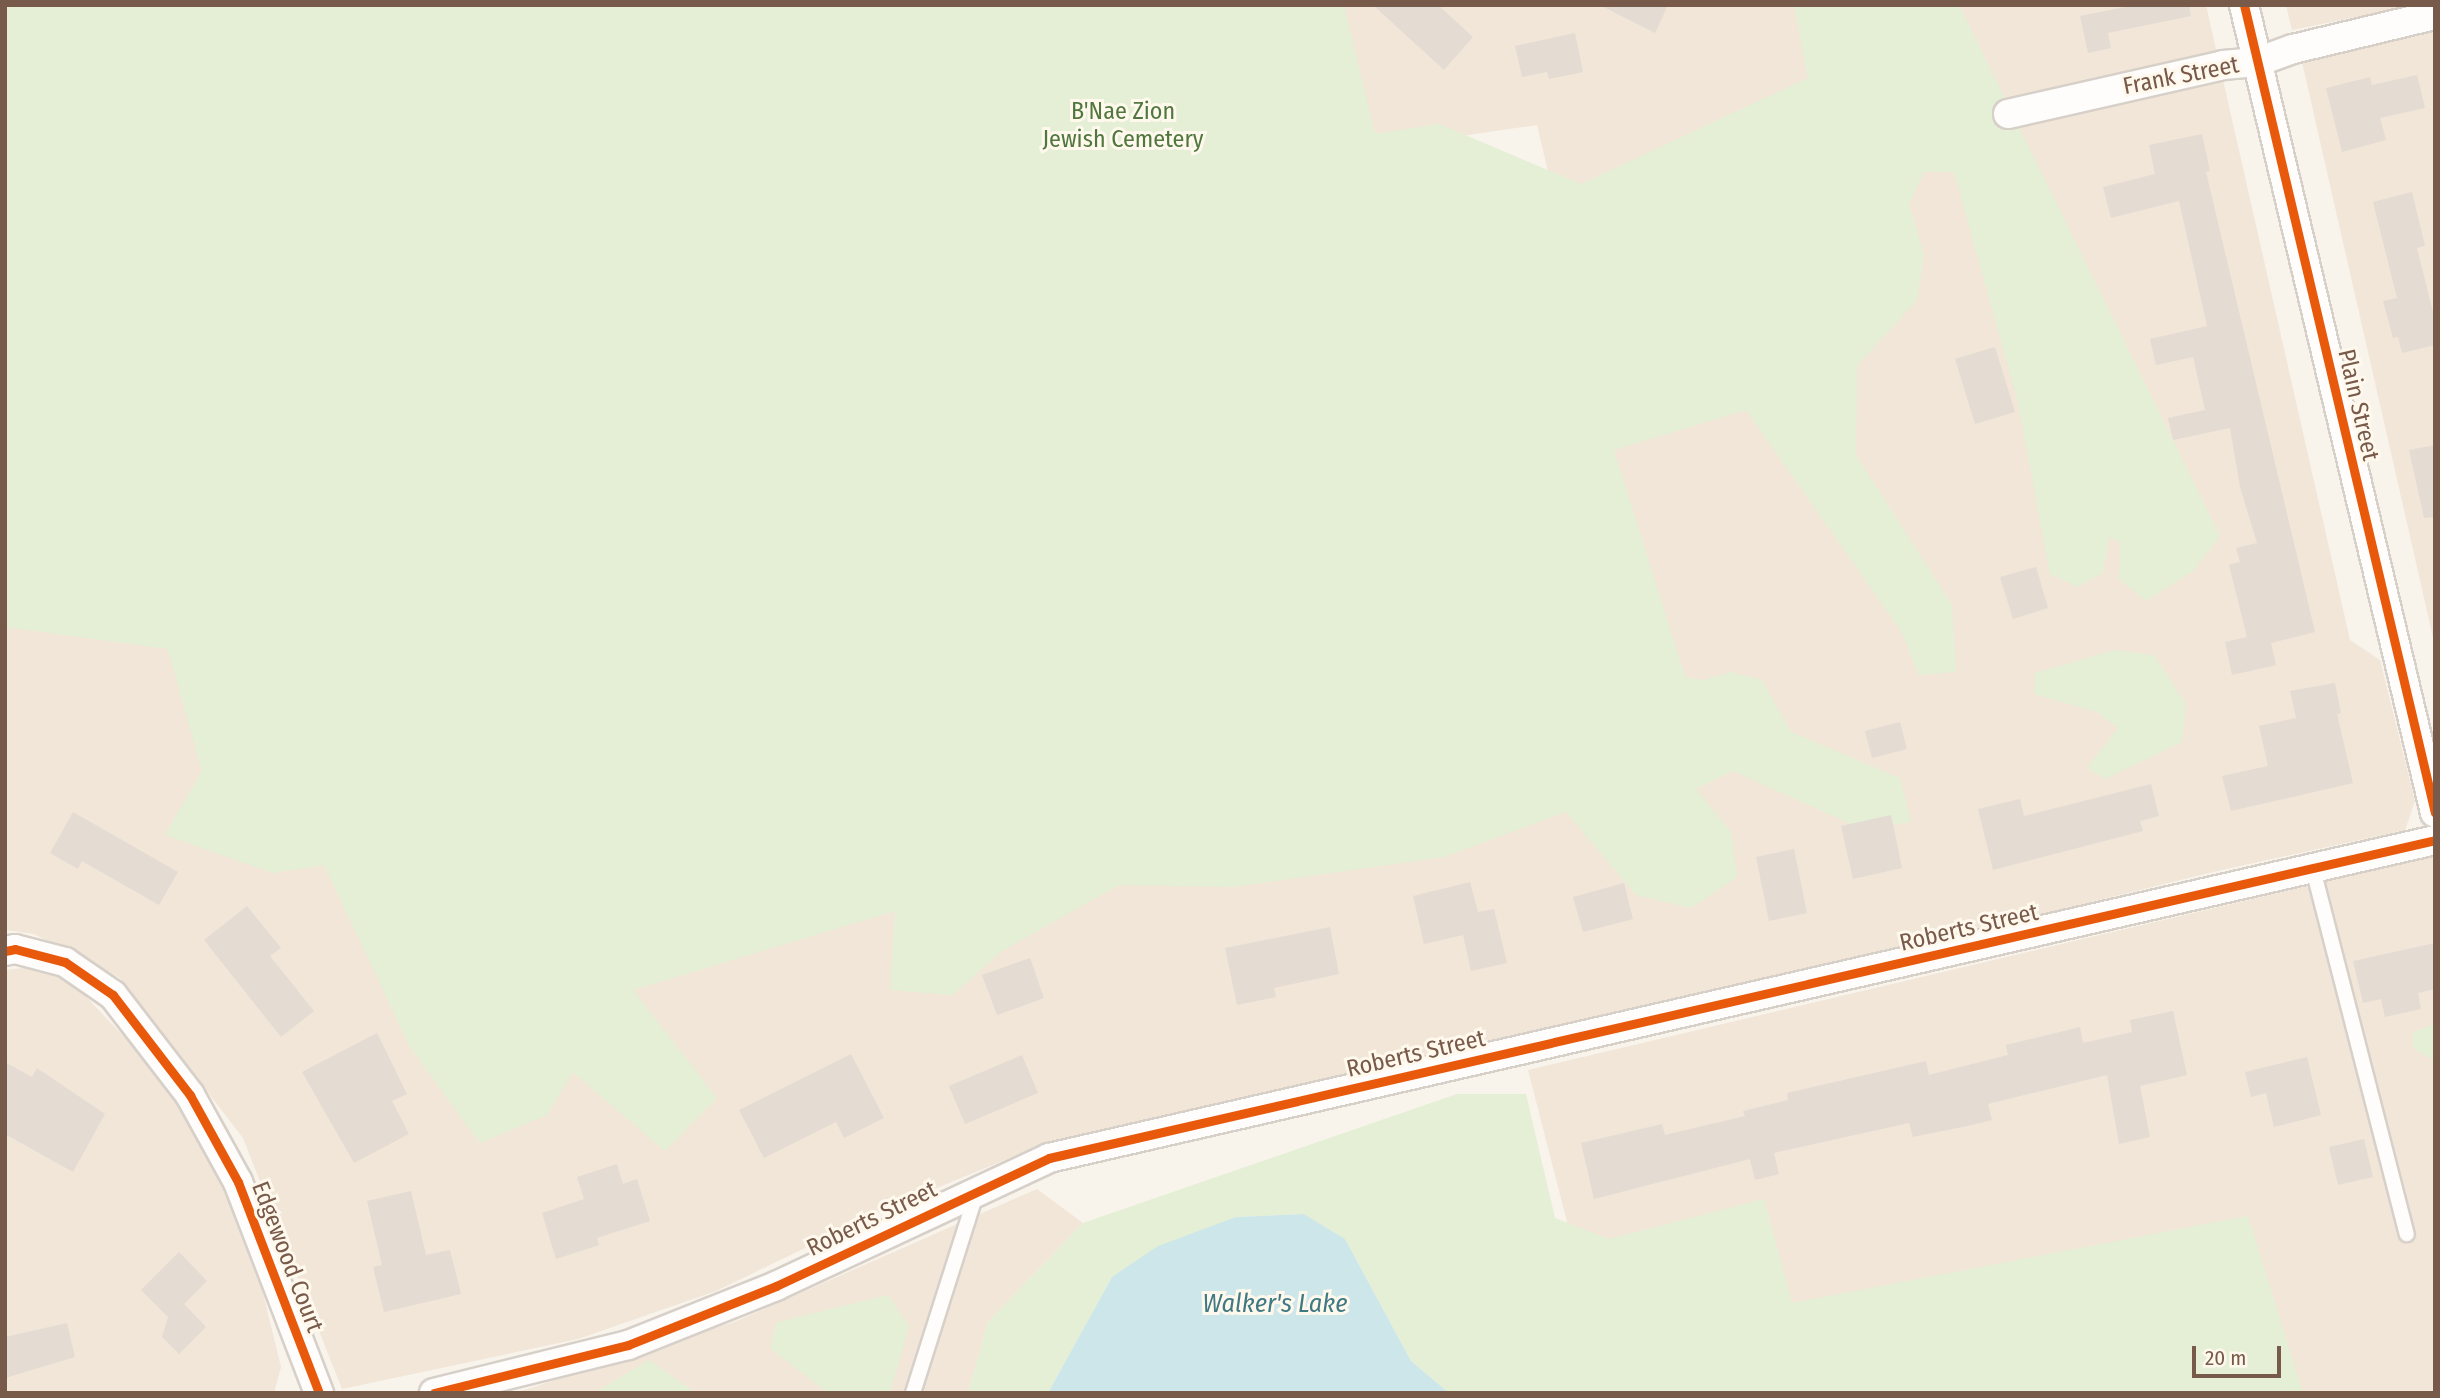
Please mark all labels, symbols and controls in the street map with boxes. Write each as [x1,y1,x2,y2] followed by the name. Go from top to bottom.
[2121,51,2241,101] street label: Frank Street
[1042,98,1204,154] park label: B'Nae Zion Jewish Cemetery
[2331,346,2385,464] street label: Plain Street
[1897,898,2041,958] street label: Roberts Street
[1344,1024,1488,1084] street label: Roberts Street
[802,1175,942,1263] street label: Roberts Street
[245,1178,329,1336] street label: Edgewood Court
[1202,1288,1348,1320] water label: Walker's Lake
[2195,1332,2284,1376] scale bar
[2205,1345,2246,1371] text: 20 m

